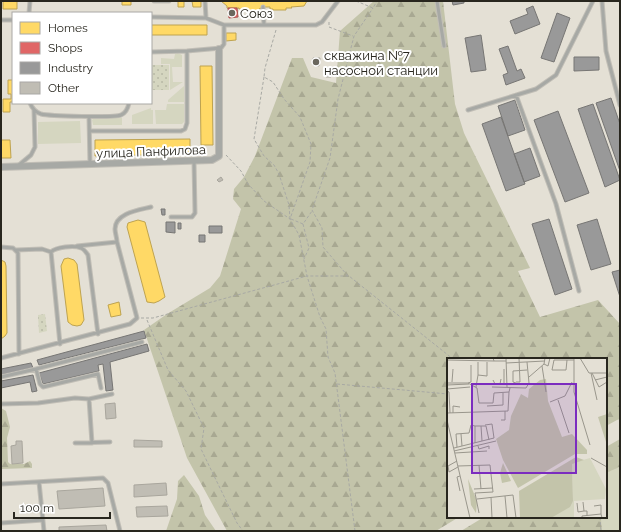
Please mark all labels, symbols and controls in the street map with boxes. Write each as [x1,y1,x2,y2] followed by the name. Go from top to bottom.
[240,6,273,21] place label: Союз
[227,8,237,18] marker: Союз
[12,12,152,104] legend
[48,21,88,35] text: Homes
[48,41,83,55] text: Shops
[324,48,438,78] place label: скважина №7 насосной станции
[311,57,321,67] marker: скважина №7 насосной станции
[48,61,94,75] text: Industry
[48,81,80,95] text: Other
[96,142,206,161] street label: улица Панфилова
[447,358,607,518] inset map
[14,494,110,520] scale bar
[20,501,54,515] text: 100 m

